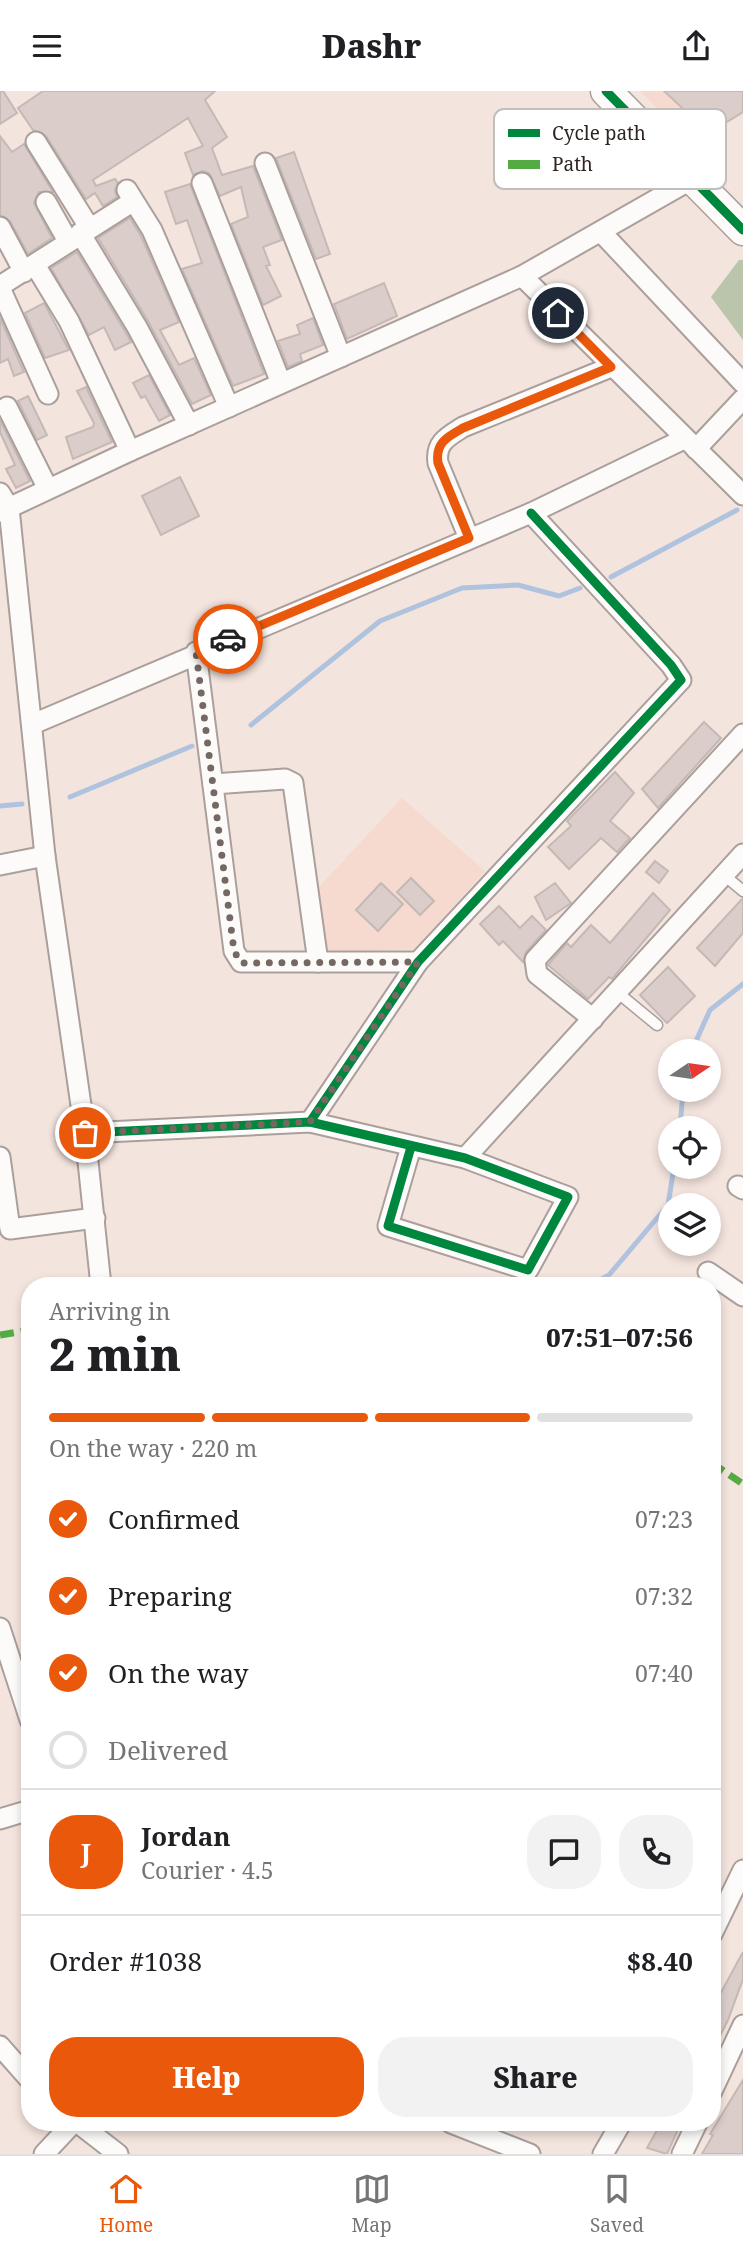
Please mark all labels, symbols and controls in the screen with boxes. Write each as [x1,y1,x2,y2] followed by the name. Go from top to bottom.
[322,24,421,67] text: Dashr
[28,27,66,65] icon: menu
[677,27,715,65] icon: share
[494,109,726,189] legend
[552,120,646,146] text: Cycle path
[552,151,593,177] text: Path
[528,283,588,343] pin
[539,294,577,332] icon: home
[193,604,263,674] courier
[209,620,247,658] icon: car
[658,1039,721,1103] north arrow
[658,1039,721,1256] map controls
[55,1103,115,1163] pin
[66,1114,104,1152] icon: bag
[658,1116,721,1179] button: locate
[658,1193,721,1256] button: layers
[49,1295,170,1327] text: Arriving in
[546,1319,693,1355] text: 07:51–07:56
[49,1322,181,1384] text: 2 min
[49,1432,257,1464] text: On the way · 220 m
[49,1500,87,1538] icon: check
[108,1501,240,1537] text: Confirmed
[635,1503,693,1535] text: 07:23
[49,1577,87,1615] icon: check
[108,1578,232,1614] text: Preparing
[635,1580,693,1612] text: 07:32
[49,1654,87,1692] icon: check
[108,1655,248,1691] text: On the way
[635,1657,693,1689] text: 07:40
[108,1732,228,1768] text: Delivered
[527,1815,601,1889] button: chat
[619,1815,693,1889] button: phone
[141,1818,231,1854] text: Jordan
[81,1834,91,1870] text: J
[141,1854,274,1886] text: Courier · 4.5
[49,1943,202,1979] text: Order #1038
[627,1943,693,1979] text: $8.40
[49,2037,364,2117] button: Help
[378,2037,693,2117] button: Share
[99,2170,153,2238] tab: Home
[352,2170,392,2238] tab: Map
[590,2170,644,2238] tab: Saved

